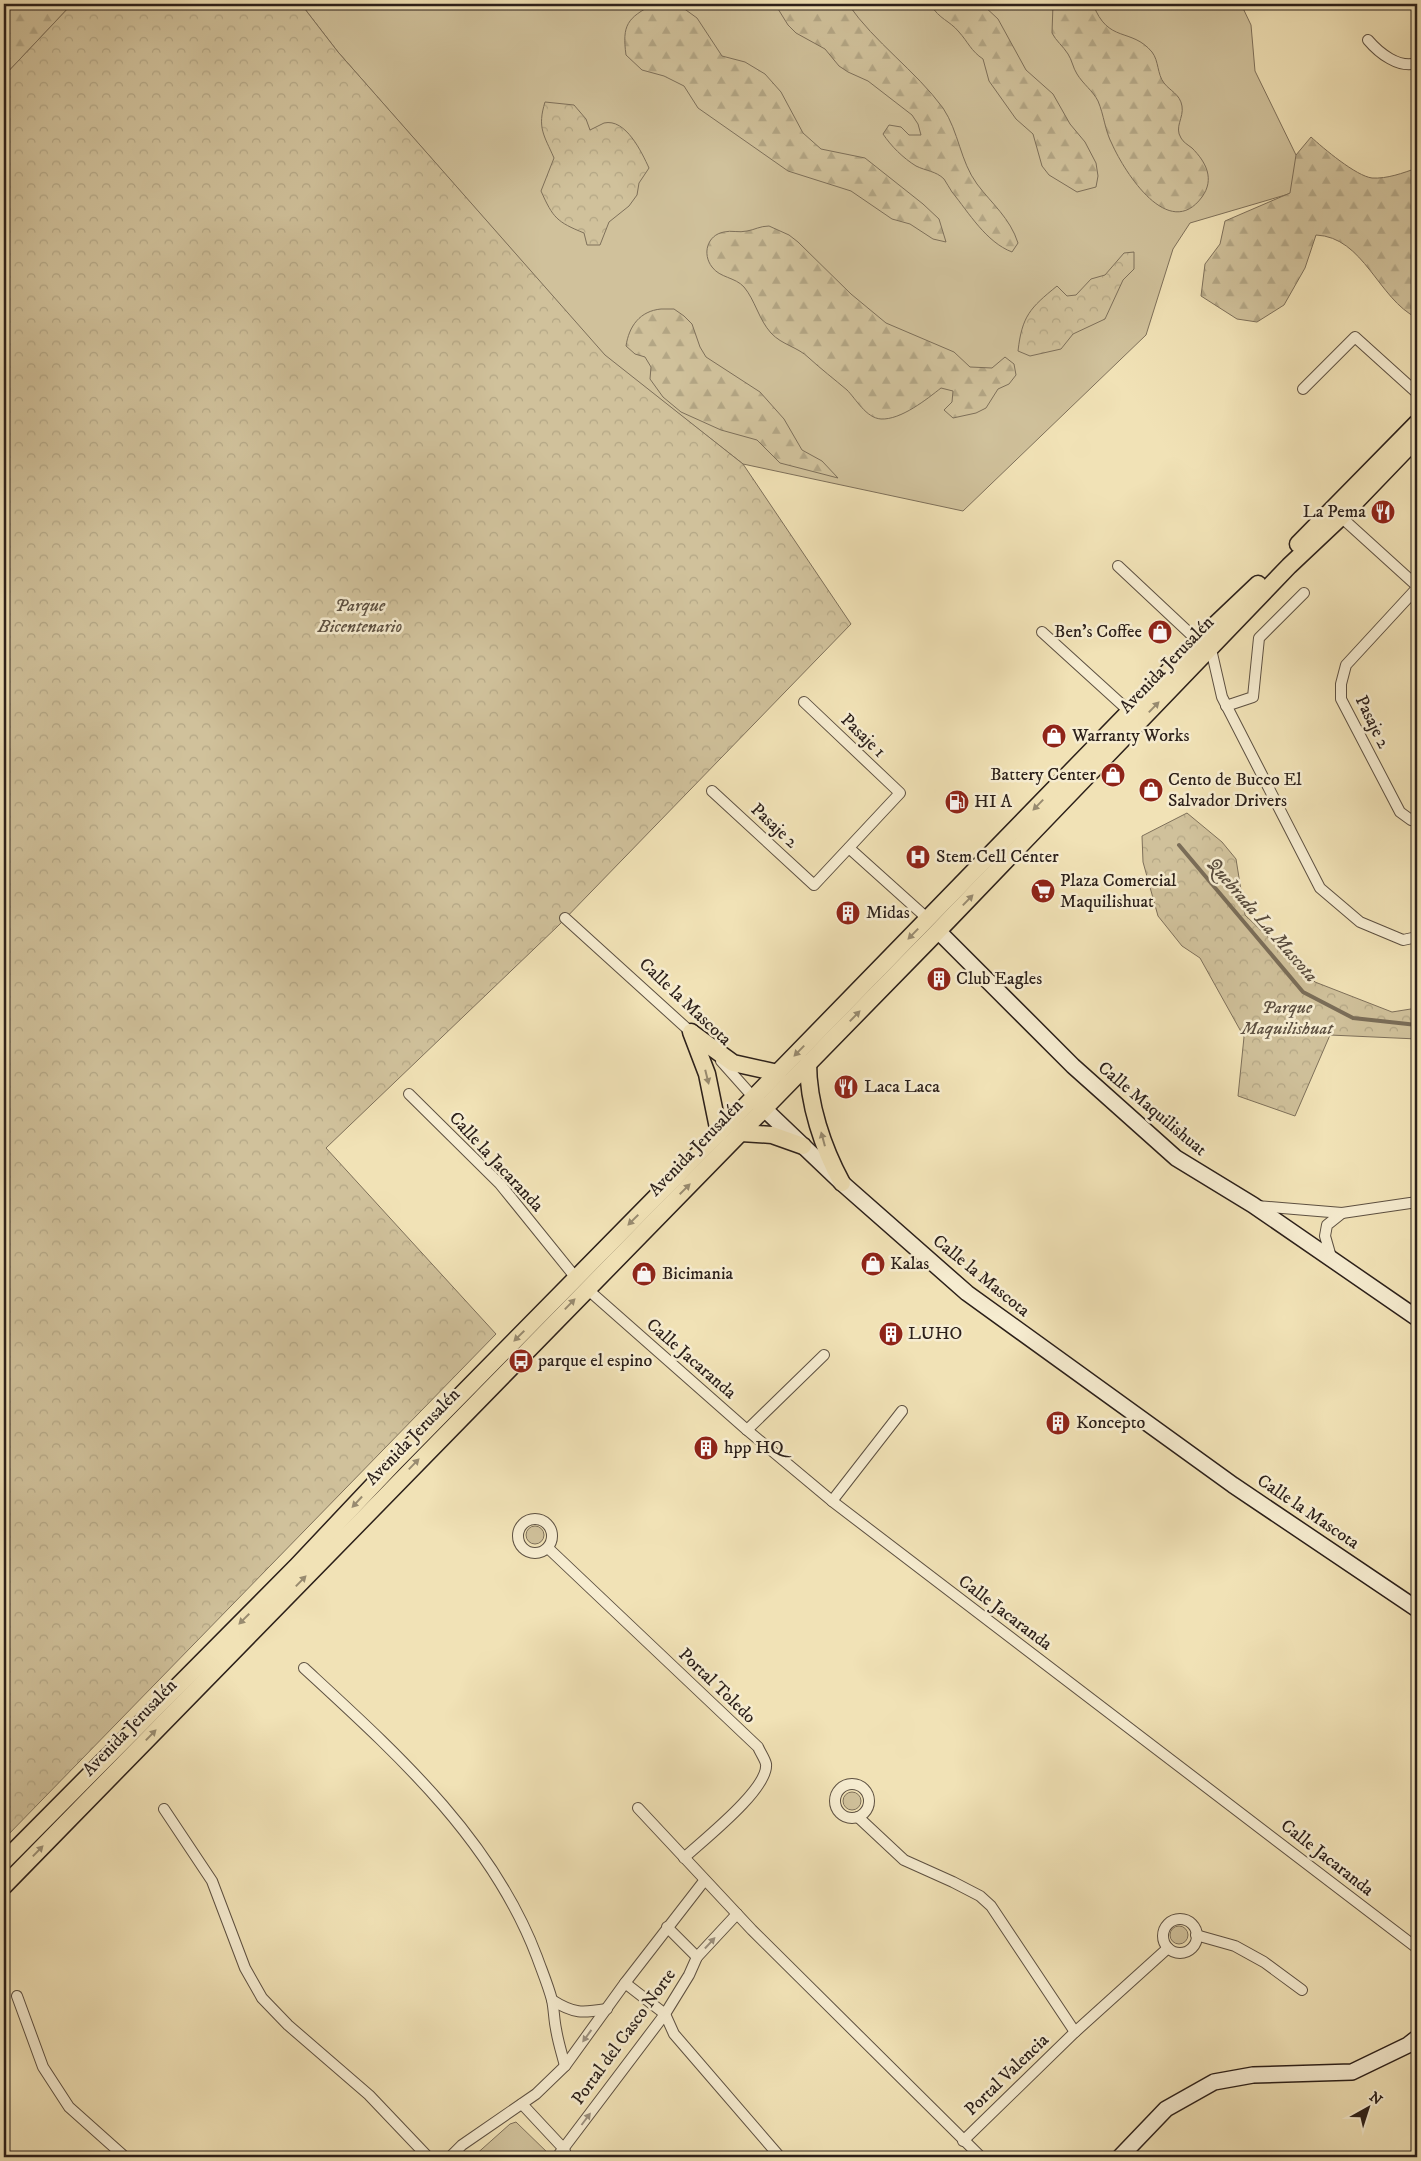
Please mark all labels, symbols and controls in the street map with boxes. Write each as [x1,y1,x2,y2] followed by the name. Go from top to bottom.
[1370,499,1396,525] restaurant icon: La Pema
[1303,501,1366,523] place label: La Pema
[317,595,402,638] park label: Parque Bicentenario
[1115,611,1219,718] street label: Avenida Jerusalén
[1147,619,1173,645] shop icon: Ben's Coffee
[1054,621,1142,643] place label: Ben's Coffee
[1350,692,1394,752] street label: Pasaje 2
[1148,702,1160,714] one-way arrow
[836,709,890,763] street label: Pasaje 1
[1041,723,1067,749] shop icon: Warranty Works
[1071,725,1189,747] place label: Warranty Works
[1100,762,1126,788] shop icon: Battery Center
[990,764,1096,786] place label: Battery Center
[1168,769,1302,812] place label: Cento de Bucco El Salvador Drivers
[1138,777,1164,803] shop icon: Cento de Bucco El Salvador Drivers
[944,789,970,815] fuel station icon: HI A
[974,791,1012,813] place label: HI A
[746,799,802,853] street label: Pasaje 2
[1032,799,1044,811] one-way arrow
[905,844,931,870] hospital icon: Stem Cell Center
[936,846,1059,868] place label: Stem Cell Center
[1202,853,1322,987] water label: Quebrada La Mascota
[1060,870,1177,913] place label: Plaza Comercial Maquilishuat
[1030,878,1056,904] supermarket icon: Plaza Comercial Maquilishuat
[962,894,974,906] one-way arrow
[835,900,861,926] building icon: Midas
[866,902,910,924] place label: Midas
[907,928,919,940] one-way arrow
[634,954,736,1051] street label: Calle la Mascota
[926,966,952,992] building icon: Club Eagles
[956,968,1042,990] place label: Club Eagles
[1239,997,1334,1040] park label: Parque Maquilishuat
[848,1010,860,1022] one-way arrow
[793,1044,805,1056] one-way arrow
[1093,1057,1211,1161] street label: Calle Maquilishuat
[703,1070,711,1085] one-way arrow
[833,1074,859,1100] restaurant icon: Laca Laca
[864,1076,940,1098] place label: Laca Laca
[644,1094,748,1201] street label: Avenida Jerusalén
[444,1107,548,1217] street label: Calle la Jacaranda
[819,1131,827,1146] one-way arrow
[678,1183,690,1195] one-way arrow
[627,1214,639,1226] one-way arrow
[928,1230,1034,1322] street label: Calle la Mascota
[860,1251,886,1277] shop icon: Kalas
[890,1253,929,1275] place label: Kalas
[631,1261,657,1287] shop icon: Bicimania
[662,1263,734,1285] place label: Bicimania
[564,1299,576,1311] one-way arrow
[642,1314,741,1404] street label: Calle Jacaranda
[878,1321,904,1347] building icon: LUHO
[908,1323,962,1345] place label: LUHO
[513,1329,525,1341] one-way arrow
[508,1348,534,1374] bus stop icon: parque el espino
[537,1350,652,1372] place label: parque el espino
[361,1383,465,1490] street label: Avenida Jerusalén
[1045,1410,1071,1436] building icon: Koncepto
[1076,1412,1146,1434] place label: Koncepto
[693,1435,719,1461] building icon: hpp HQ
[724,1437,792,1459] place label: hpp HQ
[408,1459,420,1471] one-way arrow
[1253,1470,1364,1554] street label: Calle la Mascota
[351,1496,363,1508] one-way arrow
[954,1571,1057,1656] street label: Calle Jacaranda
[295,1575,307,1587] one-way arrow
[238,1613,250,1625] one-way arrow
[674,1644,760,1729] street label: Portal Toledo
[78,1674,182,1781] street label: Avenida Jerusalén
[145,1729,157,1741] one-way arrow
[1276,1815,1378,1901] street label: Calle Jacaranda
[32,1846,44,1858] one-way arrow
[704,1937,716,1949] one-way arrow
[567,1965,681,2109] street label: Portal del Casco Norte
[583,2029,593,2042] one-way arrow
[960,2029,1054,2121] street label: Portal Valencia
[1344,2084,1394,2134] north arrow
[1365,2088,1386,2110] text: N
[581,2113,592,2126] one-way arrow

